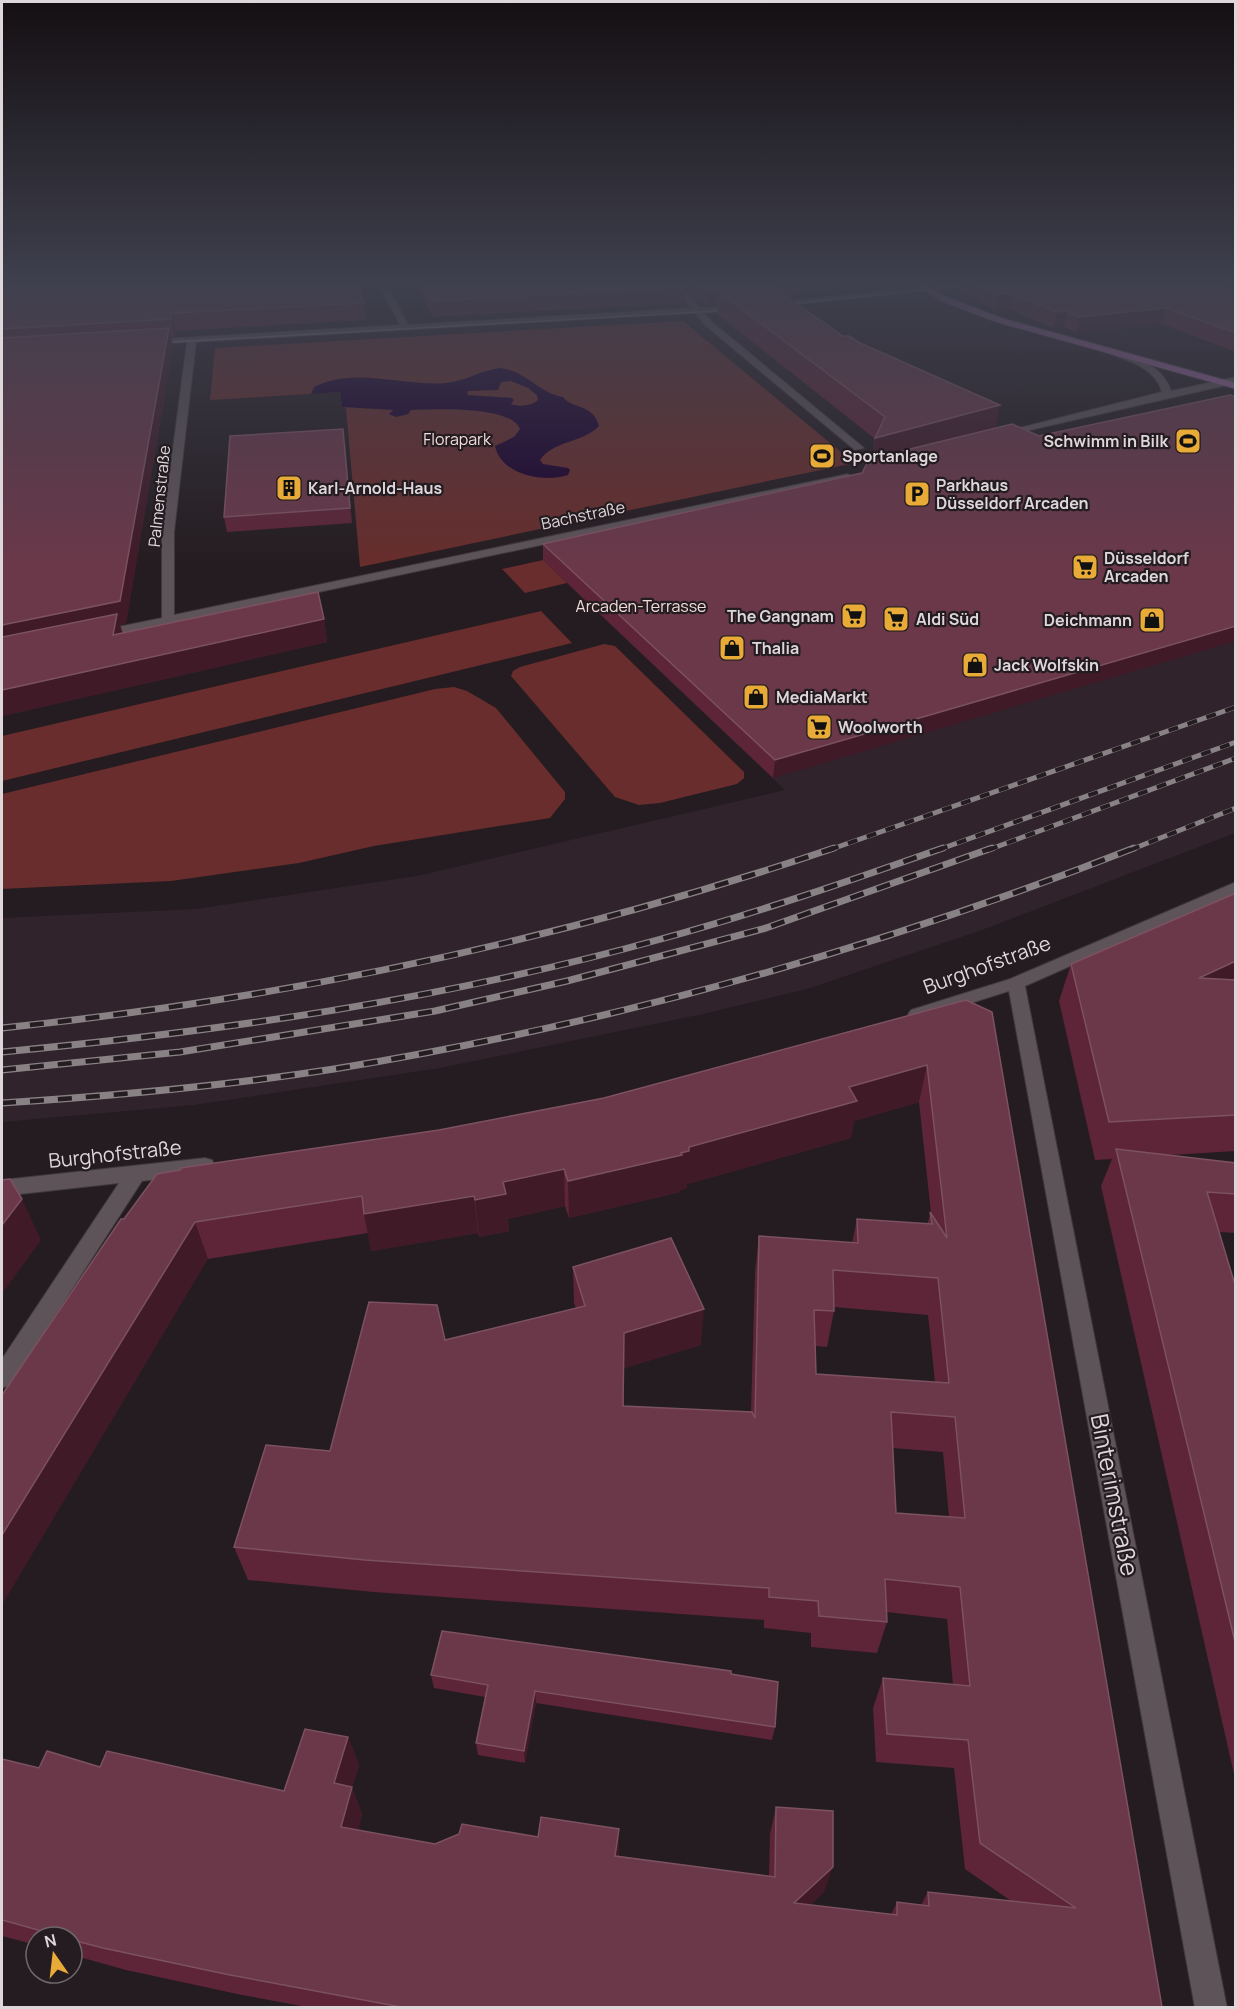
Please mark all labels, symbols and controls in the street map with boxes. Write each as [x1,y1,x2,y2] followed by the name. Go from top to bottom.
[1173,426,1203,456] sports icon: Schwimm in Bilk
[423,428,492,450] park label: Florapark
[1044,430,1168,452] place label: Schwimm in Bilk
[807,441,837,471] sports icon: Sportanlage
[143,444,175,548] street label: Palmenstraße
[842,445,938,467] place label: Sportanlage
[274,473,304,503] building icon: Karl-Arnold-Haus
[936,474,1089,514] place label: Parkhaus Düsseldorf Arcaden
[308,477,443,499] place label: Karl-Arnold-Haus
[902,479,932,509] parking icon: Parkhaus Düsseldorf Arcaden
[539,495,627,535] street label: Bachstraße
[1104,547,1189,587] place label: Düsseldorf Arcaden
[1070,552,1100,582] supermarket icon: Düsseldorf Arcaden
[576,595,706,617] park label: Arcaden-Terrasse
[839,601,869,631] supermarket icon: The Gangnam
[881,604,911,634] supermarket icon: Aldi Süd
[727,605,834,627] place label: The Gangnam
[1137,605,1167,635] shop icon: Deichmann
[916,608,979,630] place label: Aldi Süd
[1044,609,1132,631] place label: Deichmann
[717,633,747,663] shop icon: Thalia
[752,637,799,659] place label: Thalia
[960,650,990,680] shop icon: Jack Wolfskin
[994,654,1099,676] place label: Jack Wolfskin
[741,682,771,712] shop icon: MediaMarkt
[776,686,868,708] place label: MediaMarkt
[804,712,834,742] supermarket icon: Woolworth
[838,716,923,738] place label: Woolworth
[919,929,1054,1000] street label: Burghofstraße
[47,1133,183,1174] street label: Burghofstraße
[1084,1411,1147,1579] street label: Binterimstraße
[24,1925,84,1985] north arrow
[42,1928,59,1953] text: N

